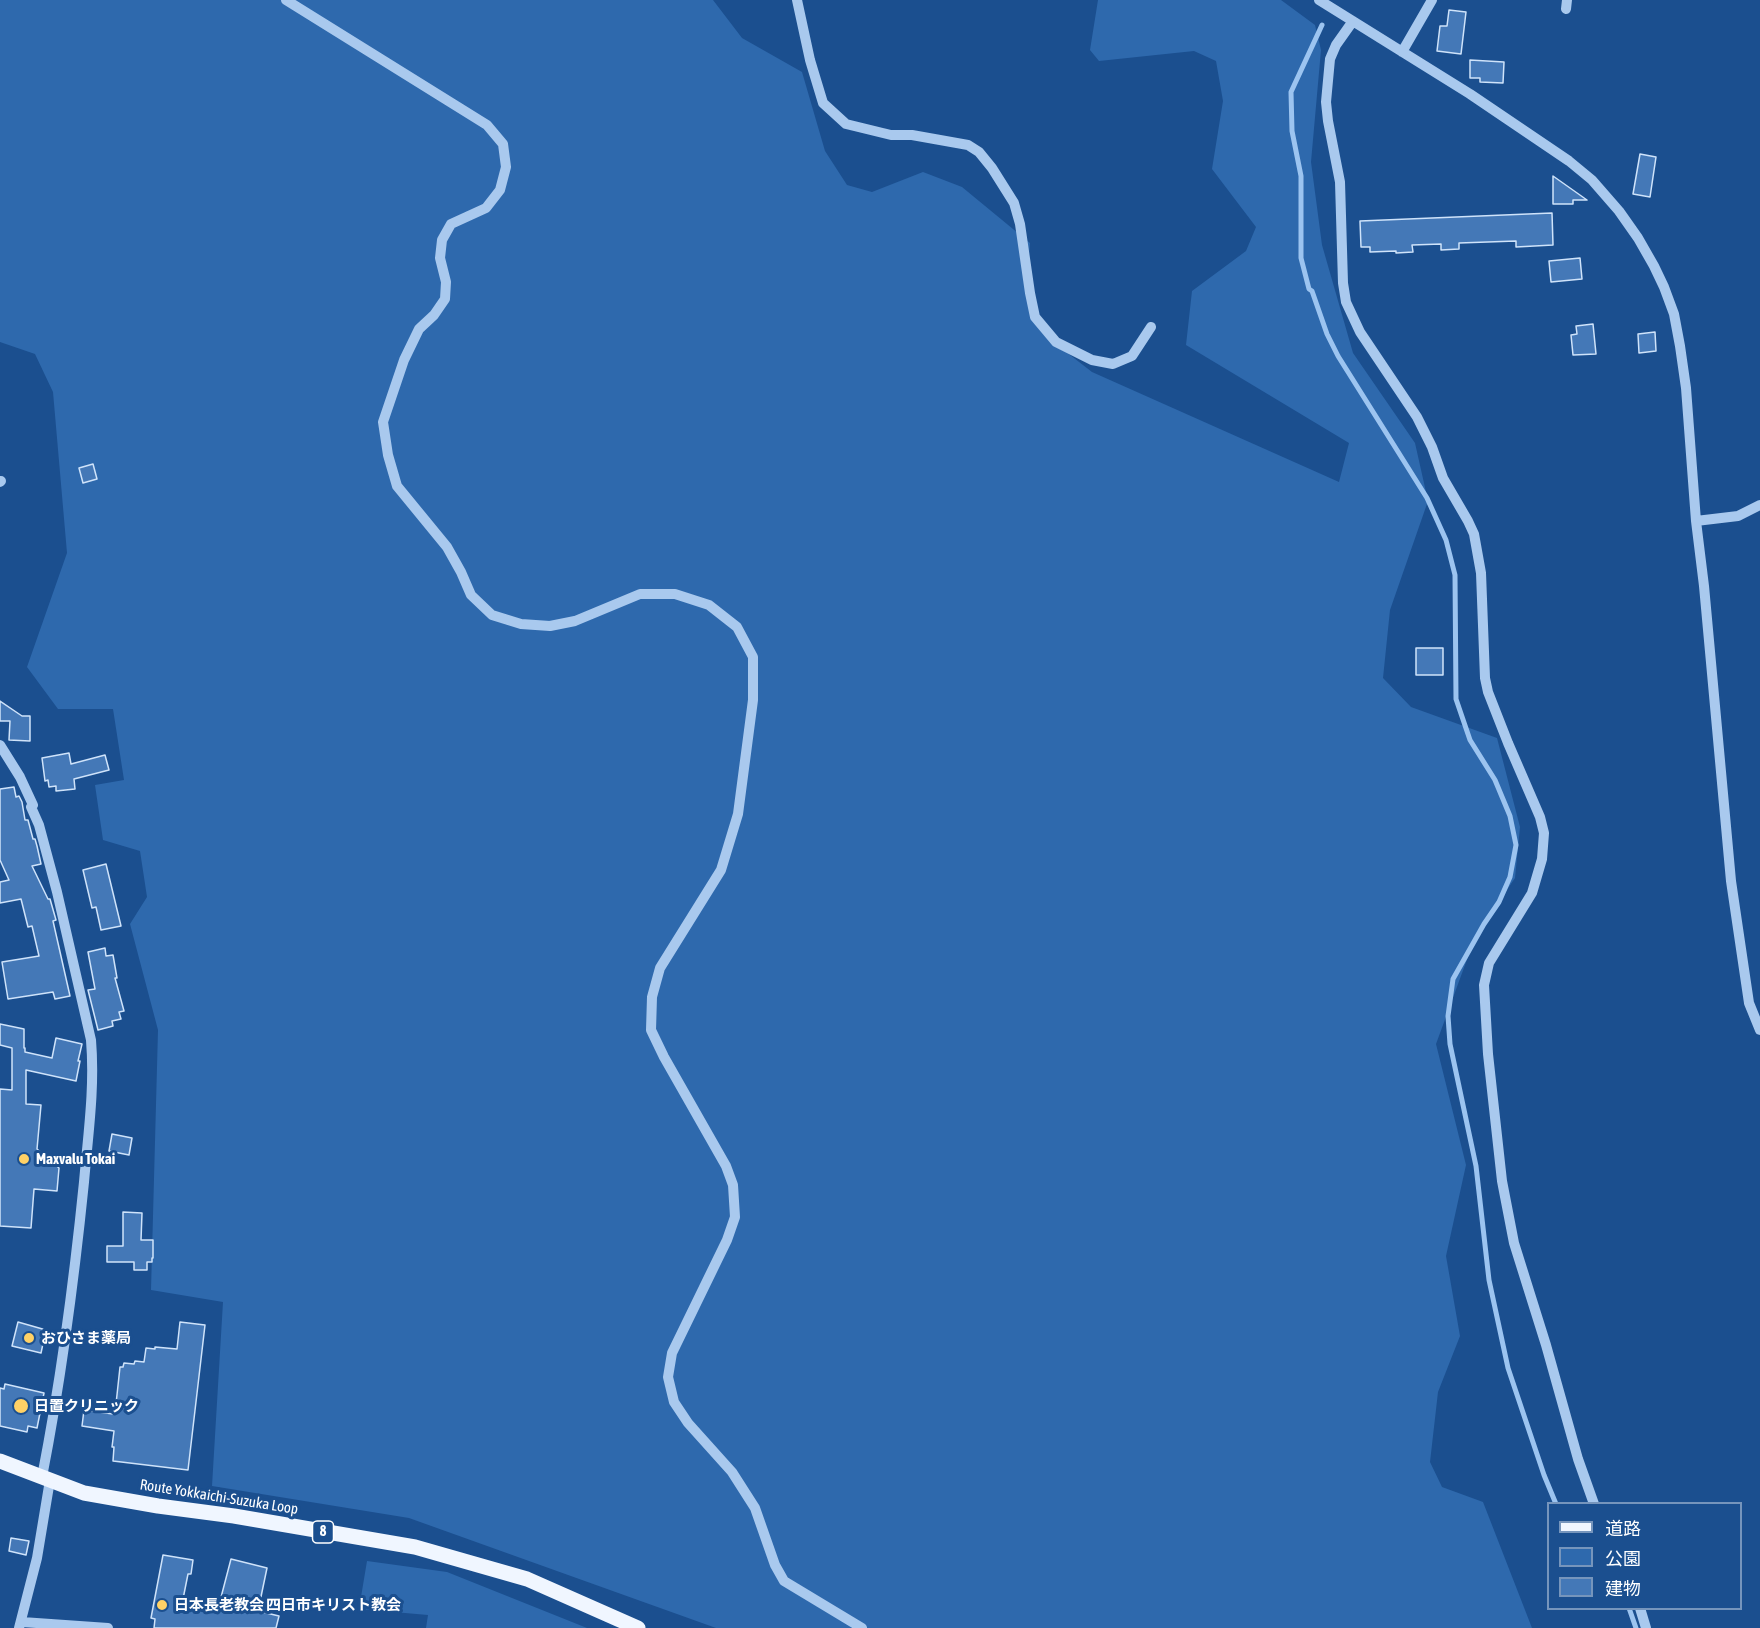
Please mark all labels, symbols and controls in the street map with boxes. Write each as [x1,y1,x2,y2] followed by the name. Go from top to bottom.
[36,1150,115,1168] place label: Maxvalu Tokai
[17,1152,31,1166] marker: Maxvalu Tokai
[41,1329,131,1347] place label: おひさま薬局
[22,1331,36,1345] marker: おひさま薬局
[12,1397,30,1415] marker: 日置クリニック
[34,1397,139,1415] place label: 日置クリニック
[139,1476,299,1518] street label: Route Yokkaichi-Suzuka Loop
[1547,1502,1742,1610] legend
[1605,1518,1641,1539] text: 道路
[312,1521,334,1543] road number: 8
[1605,1548,1641,1569] text: 公園
[1605,1578,1641,1599] text: 建物
[174,1596,401,1614] place label: 日本長老教会 四日市キリスト教会
[155,1598,169,1612] marker: 日本長老教会 四日市キリスト教会

